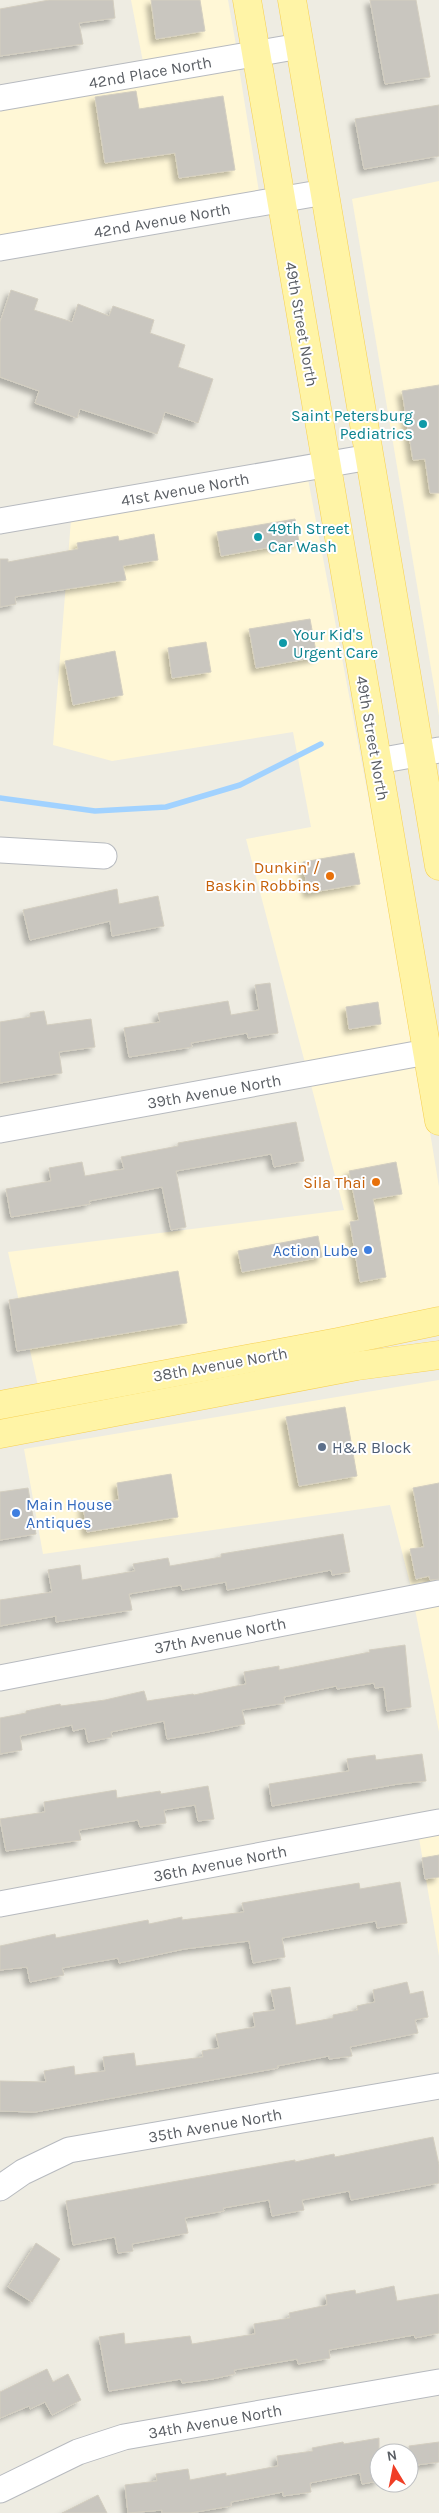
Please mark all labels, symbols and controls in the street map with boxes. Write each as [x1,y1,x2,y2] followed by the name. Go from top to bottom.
[87,52,213,93] street label: 42nd Place North
[92,199,232,242] street label: 42nd Avenue North
[281,260,322,388] street label: 49th Street North
[291,406,413,443] place label: Saint Petersburg Pediatrics
[417,418,429,430] marker: Saint Petersburg Pediatrics
[119,469,251,510] street label: 41st Avenue North
[268,519,350,556] place label: 49th Street Car Wash
[252,531,264,543] marker: 49th Street Car Wash
[293,625,378,662] place label: Your Kid's Urgent Care
[277,637,289,649] marker: Your Kid's Urgent Care
[352,674,393,802] street label: 49th Street North
[205,858,320,895] place label: Dunkin' / Baskin Robbins
[324,870,336,882] marker: Dunkin' / Baskin Robbins
[146,1070,283,1113] street label: 39th Avenue North
[303,1173,366,1192] place label: Sila Thai
[370,1176,382,1188] marker: Sila Thai
[273,1241,358,1260] place label: Action Lube
[362,1244,374,1256] marker: Action Lube
[151,1343,289,1386] street label: 38th Avenue North
[332,1438,411,1457] place label: H&R Block
[316,1441,328,1453] marker: H&R Block
[26,1495,112,1532] place label: Main House Antiques
[10,1507,22,1519] marker: Main House Antiques
[152,1613,288,1658] street label: 37th Avenue North
[152,1841,289,1886] street label: 36th Avenue North
[147,2104,283,2147] street label: 35th Avenue North
[147,2400,283,2443] street label: 34th Avenue North
[369,2443,419,2493] north arrow
[385,2446,398,2465] text: N

